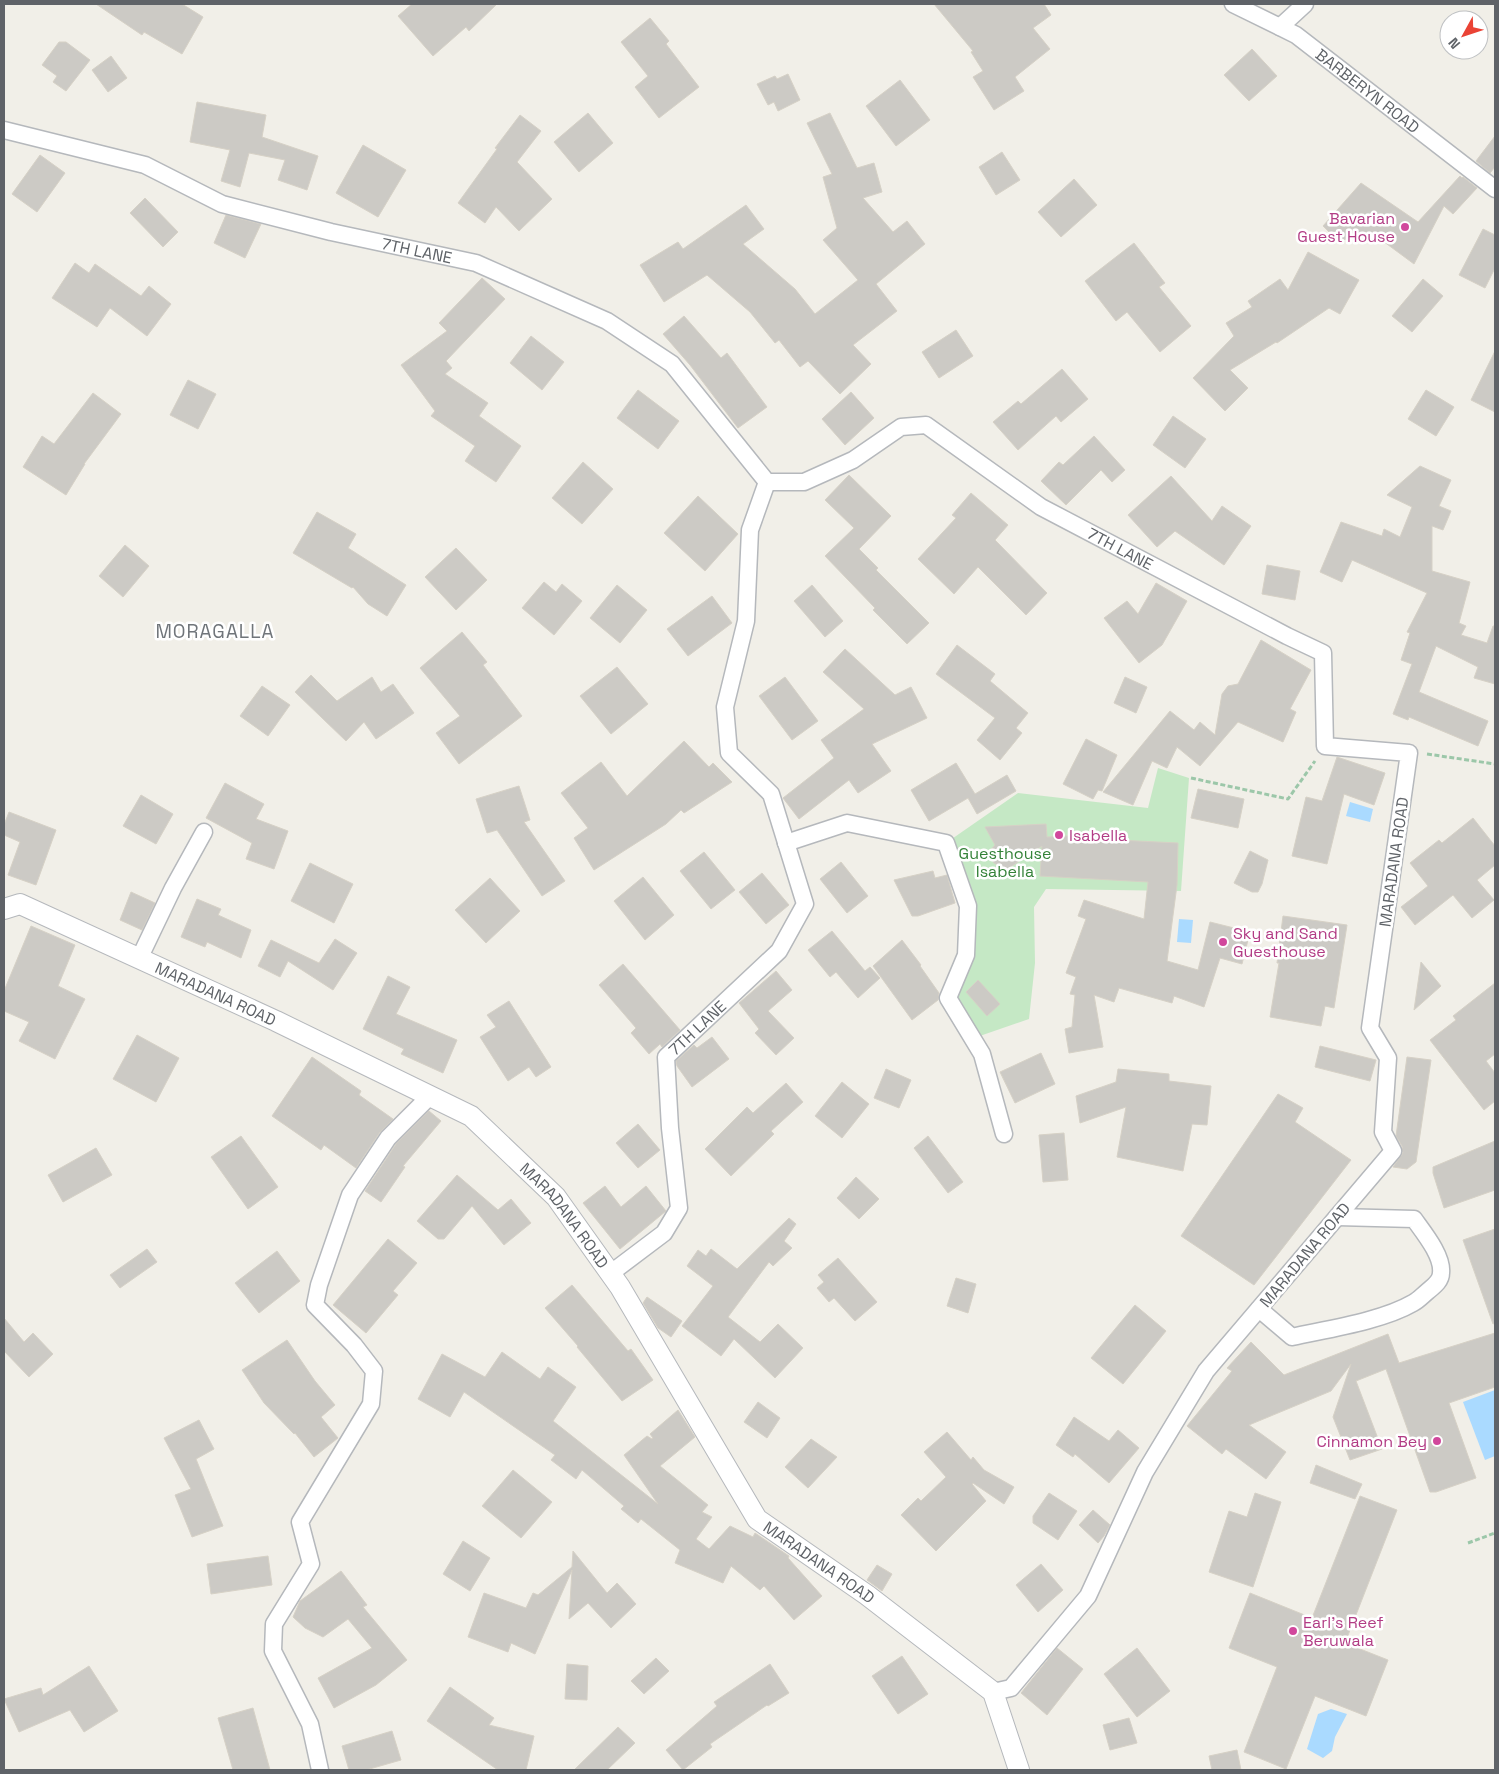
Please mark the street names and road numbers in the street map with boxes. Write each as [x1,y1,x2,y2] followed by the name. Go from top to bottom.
[1312,44,1424,137] street label: BARBERYN ROAD
[380,233,454,268] street label: 7TH LANE
[1084,523,1157,575] street label: 7TH LANE
[1375,796,1413,928] street label: MARADANA ROAD
[152,957,280,1030] street label: MARADANA ROAD
[664,996,731,1060] street label: 7TH LANE
[516,1158,614,1272] street label: MARADANA ROAD
[1255,1198,1355,1312] street label: MARADANA ROAD
[759,1516,879,1608] street label: MARADANA ROAD

